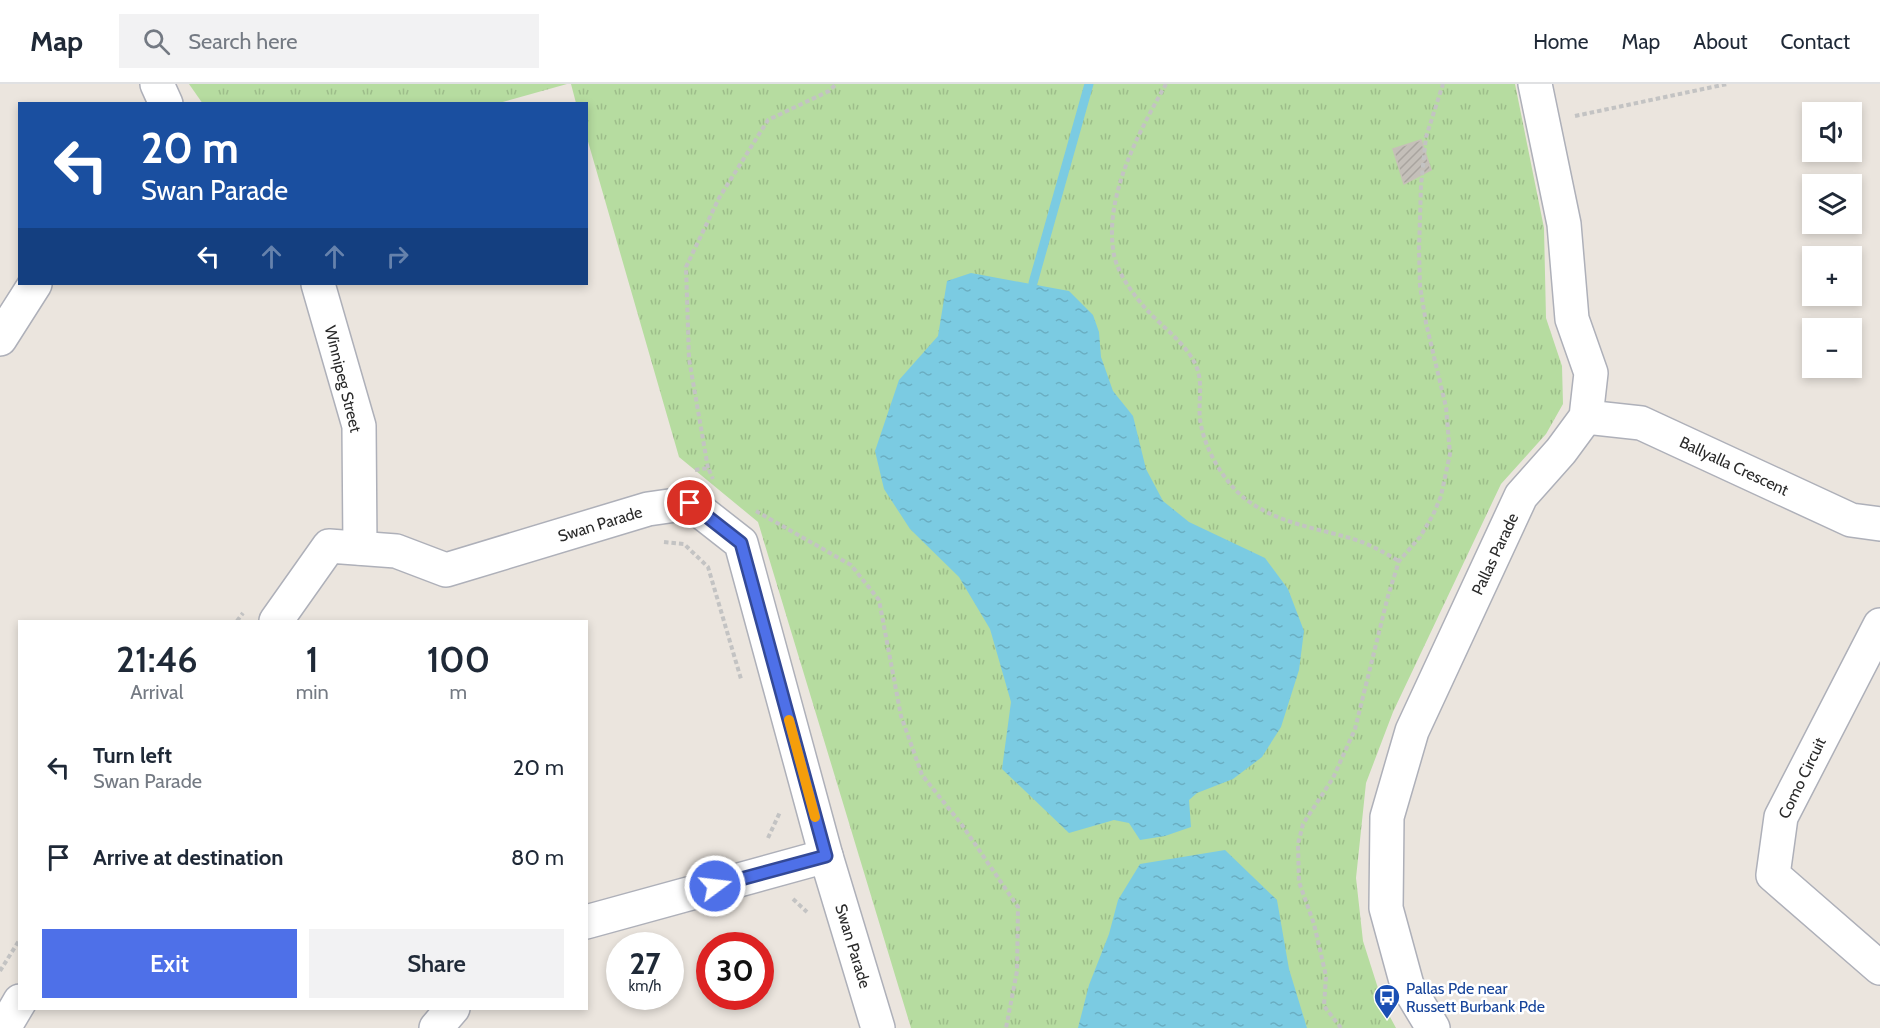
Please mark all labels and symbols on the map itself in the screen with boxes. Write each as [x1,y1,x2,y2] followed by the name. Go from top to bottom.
[321,324,366,435] street label: Winnipeg Street
[1676,432,1792,500] street label: Ballyalla Crescent
[664,477,715,528] pin
[556,502,644,546] street label: Swan Parade
[1468,510,1522,598] street label: Pallas Parade
[1774,734,1830,822] street label: Como Circuit
[683,854,747,918] position arrow
[831,902,875,990] street label: Swan Parade
[696,932,774,1010] speed limit sign: 30
[1406,979,1545,1016] place label: Pallas Pde near Russett Burbank Pde
[1372,982,1402,1020] bus stop icon: Pallas Pde near Russett Burbank Pde

